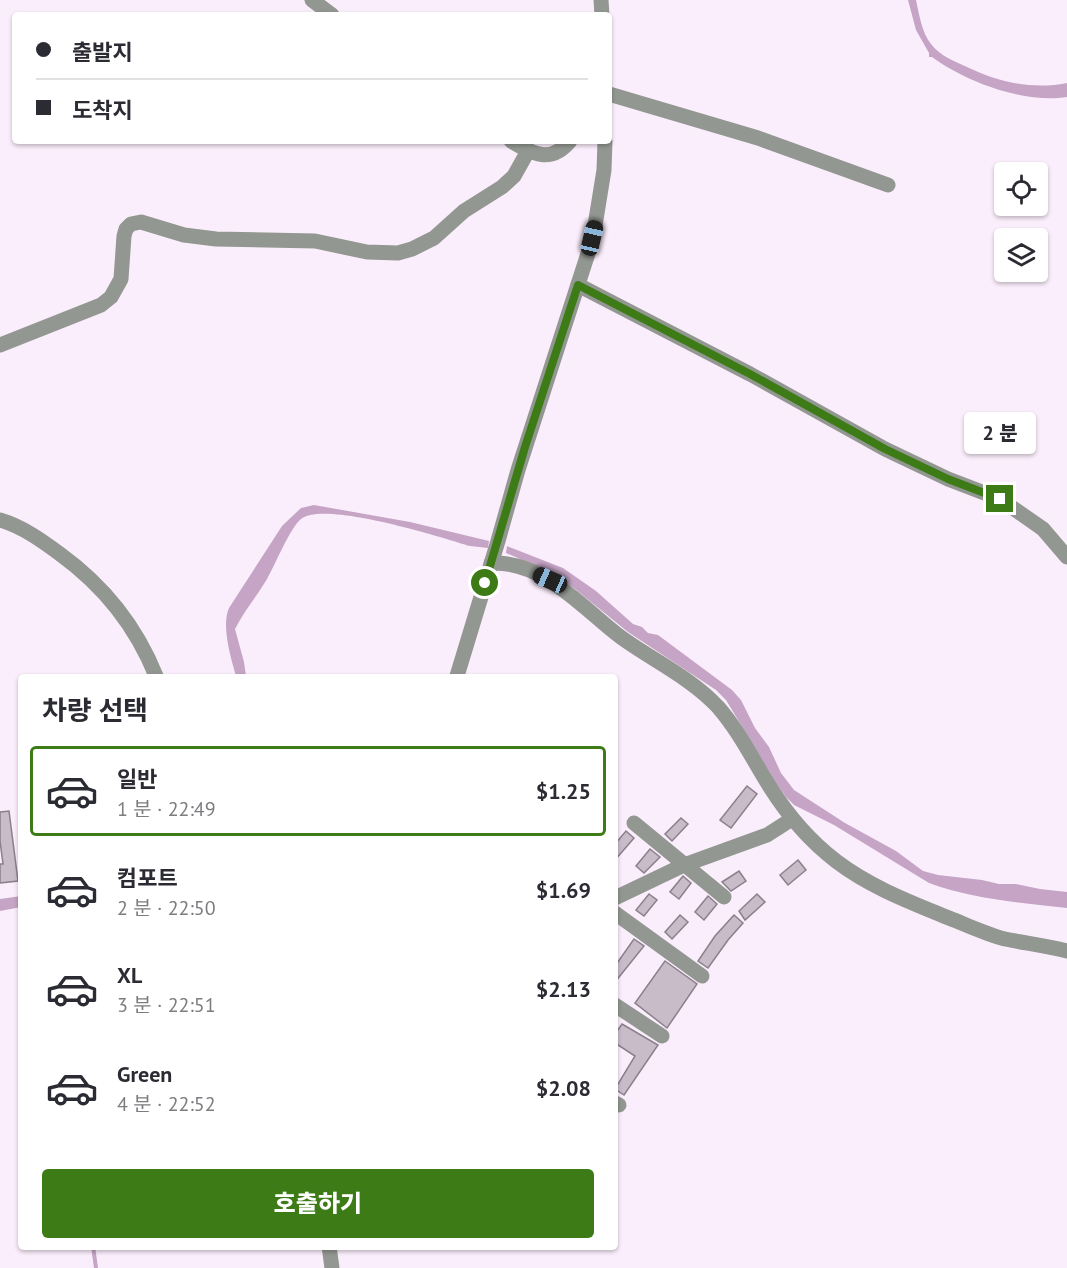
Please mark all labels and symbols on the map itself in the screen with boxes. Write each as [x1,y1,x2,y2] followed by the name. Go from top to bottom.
[579,218,605,258] car
[964,412,1036,454] callout: 2 분
[986,485,1013,512] route end
[530,564,570,596] car
[471,569,498,596] route start

